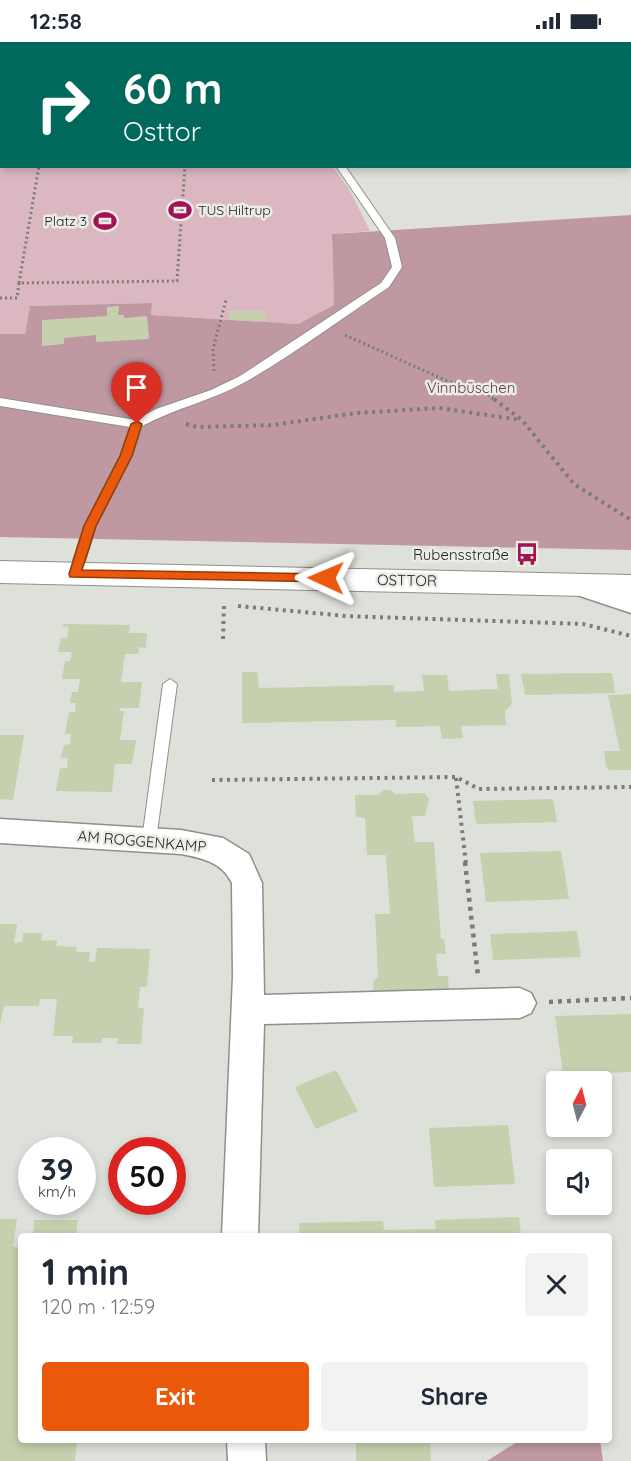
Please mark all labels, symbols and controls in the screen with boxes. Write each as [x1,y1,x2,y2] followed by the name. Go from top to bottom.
[30,7,82,35] text: 12:58
[123,62,223,115] text: 60 m
[24,66,102,144] icon: right
[123,114,201,148] text: Osttor
[167,197,193,223] sports icon: TUS Hiltrup
[198,201,271,219] place label: TUS Hiltrup
[92,208,118,234] sports icon: Platz 3
[44,212,87,230] place label: Platz 3
[111,362,162,424] pin
[120,371,153,404] icon: arrive
[427,378,515,397] park label: Vinnbüschen
[514,541,540,567] bus stop icon: Rubensstraße
[413,545,509,564] place label: Rubensstraße
[294,546,358,610] position arrow
[377,570,437,590] street label: OSTTOR
[77,826,207,856] street label: AM ROGGENKAMP
[546,1071,612,1137] north arrow
[546,1071,612,1215] map controls
[108,1137,186,1215] speed limit sign: 50
[546,1149,612,1215] button: sound
[40,1150,74,1188] text: 39
[38,1182,76,1201] text: km/h
[42,1249,129,1294] text: 1 min
[525,1253,588,1316] button: close
[42,1294,155,1319] text: 120 m · 12:59
[42,1362,309,1431] button: Exit
[321,1362,588,1431] button: Share

